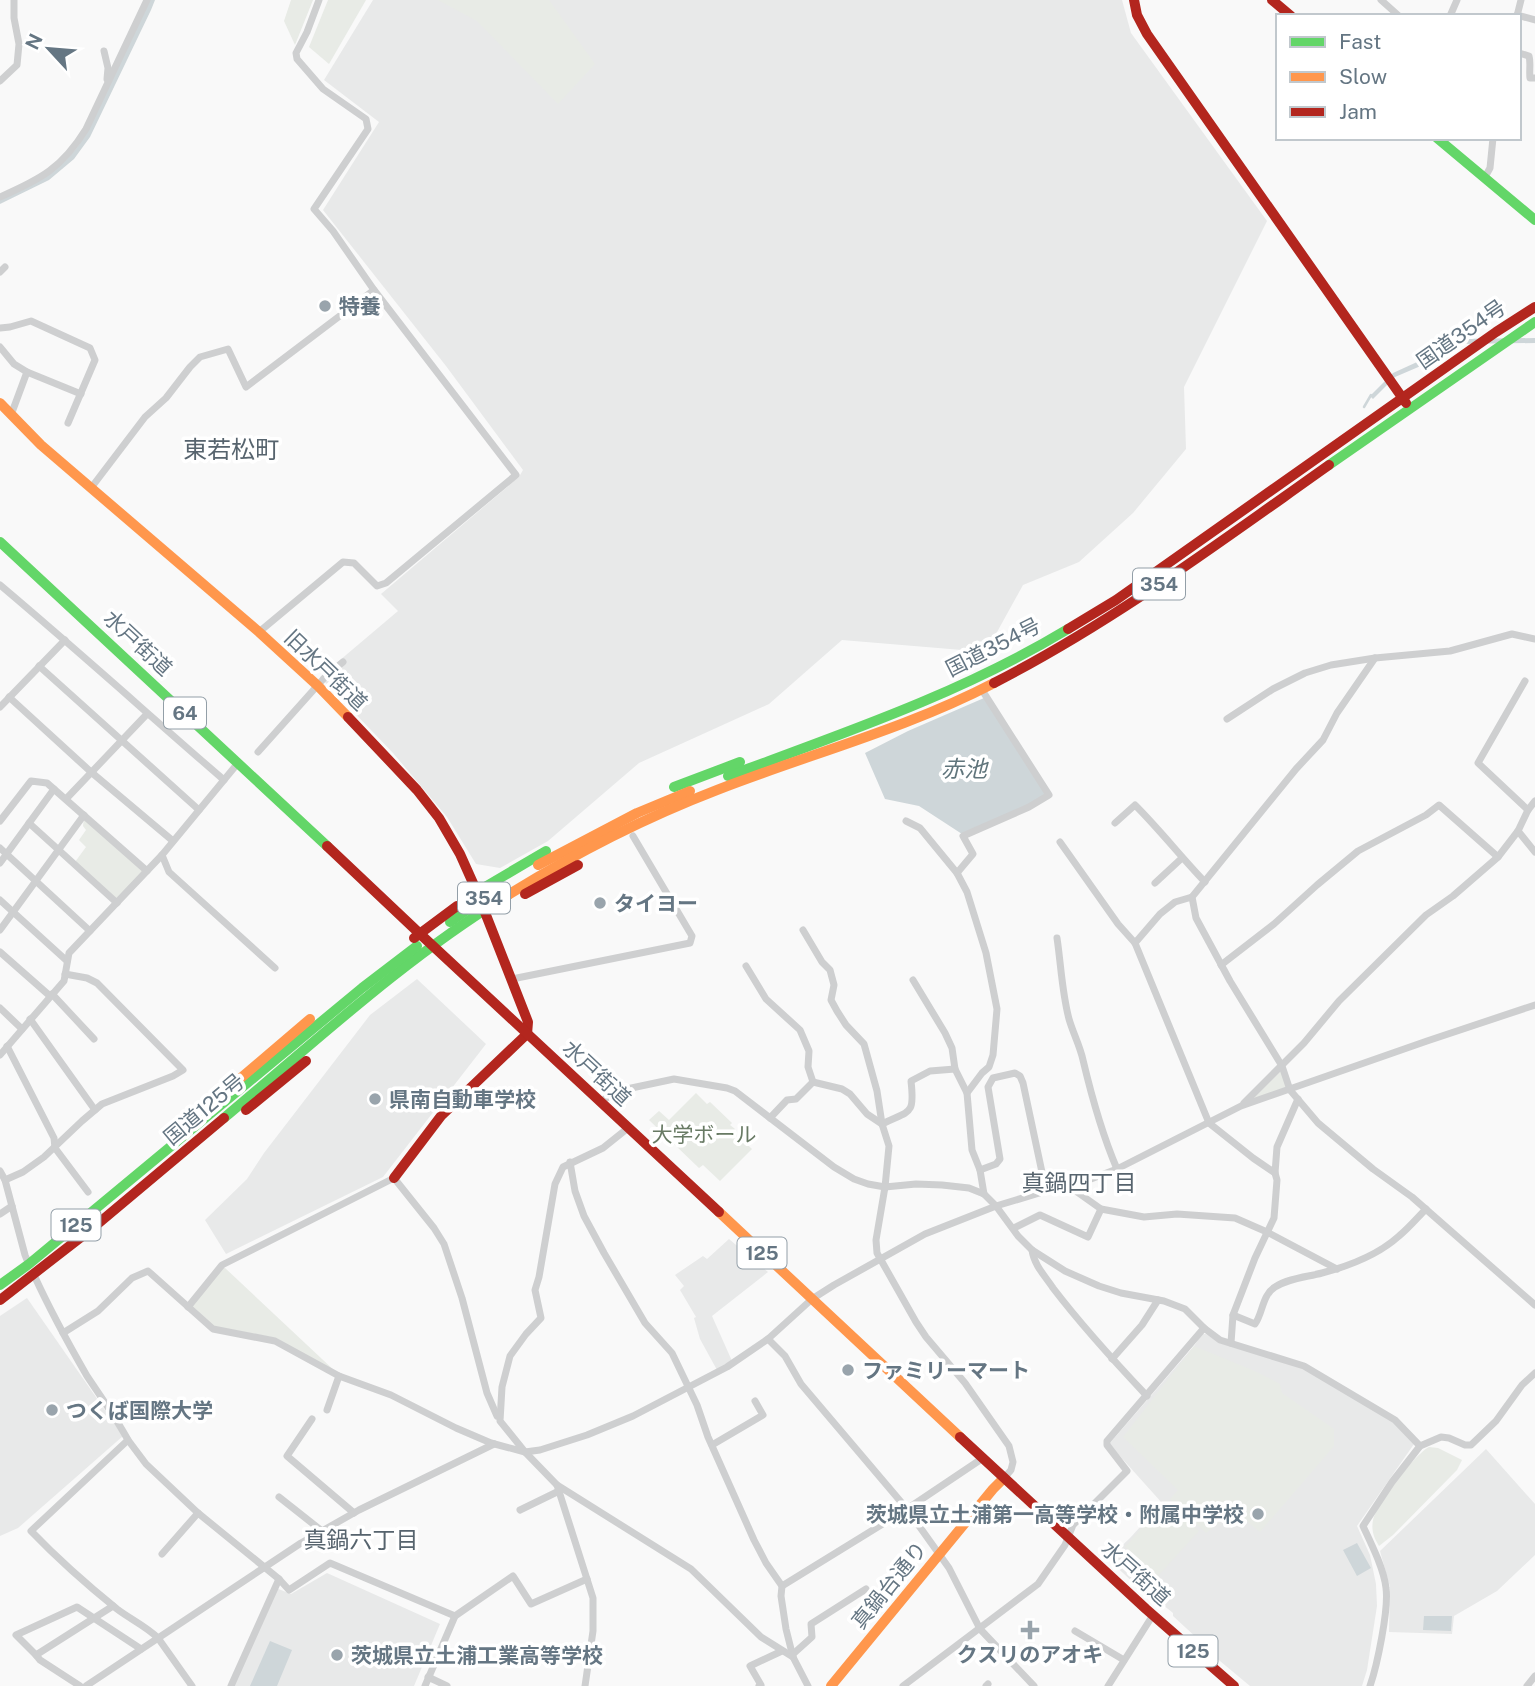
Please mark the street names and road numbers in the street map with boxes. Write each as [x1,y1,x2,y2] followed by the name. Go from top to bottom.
[1412,294,1510,374] street label: 国道354号
[1133,568,1185,600] road number: 354
[99,605,177,681] street label: 水戸街道
[941,613,1045,681] street label: 国道354号
[280,625,372,715] street label: 旧水戸街道
[164,698,206,728] road number: 64
[458,882,510,914] road number: 354
[558,1035,636,1111] street label: 水戸街道
[159,1068,249,1150] street label: 国道125号
[52,1210,100,1240] road number: 125
[738,1238,786,1268] road number: 125
[846,1536,932,1634] street label: 真鍋台通り
[1096,1536,1176,1610] street label: 水戸街道
[1168,1636,1218,1666] road number: 125

